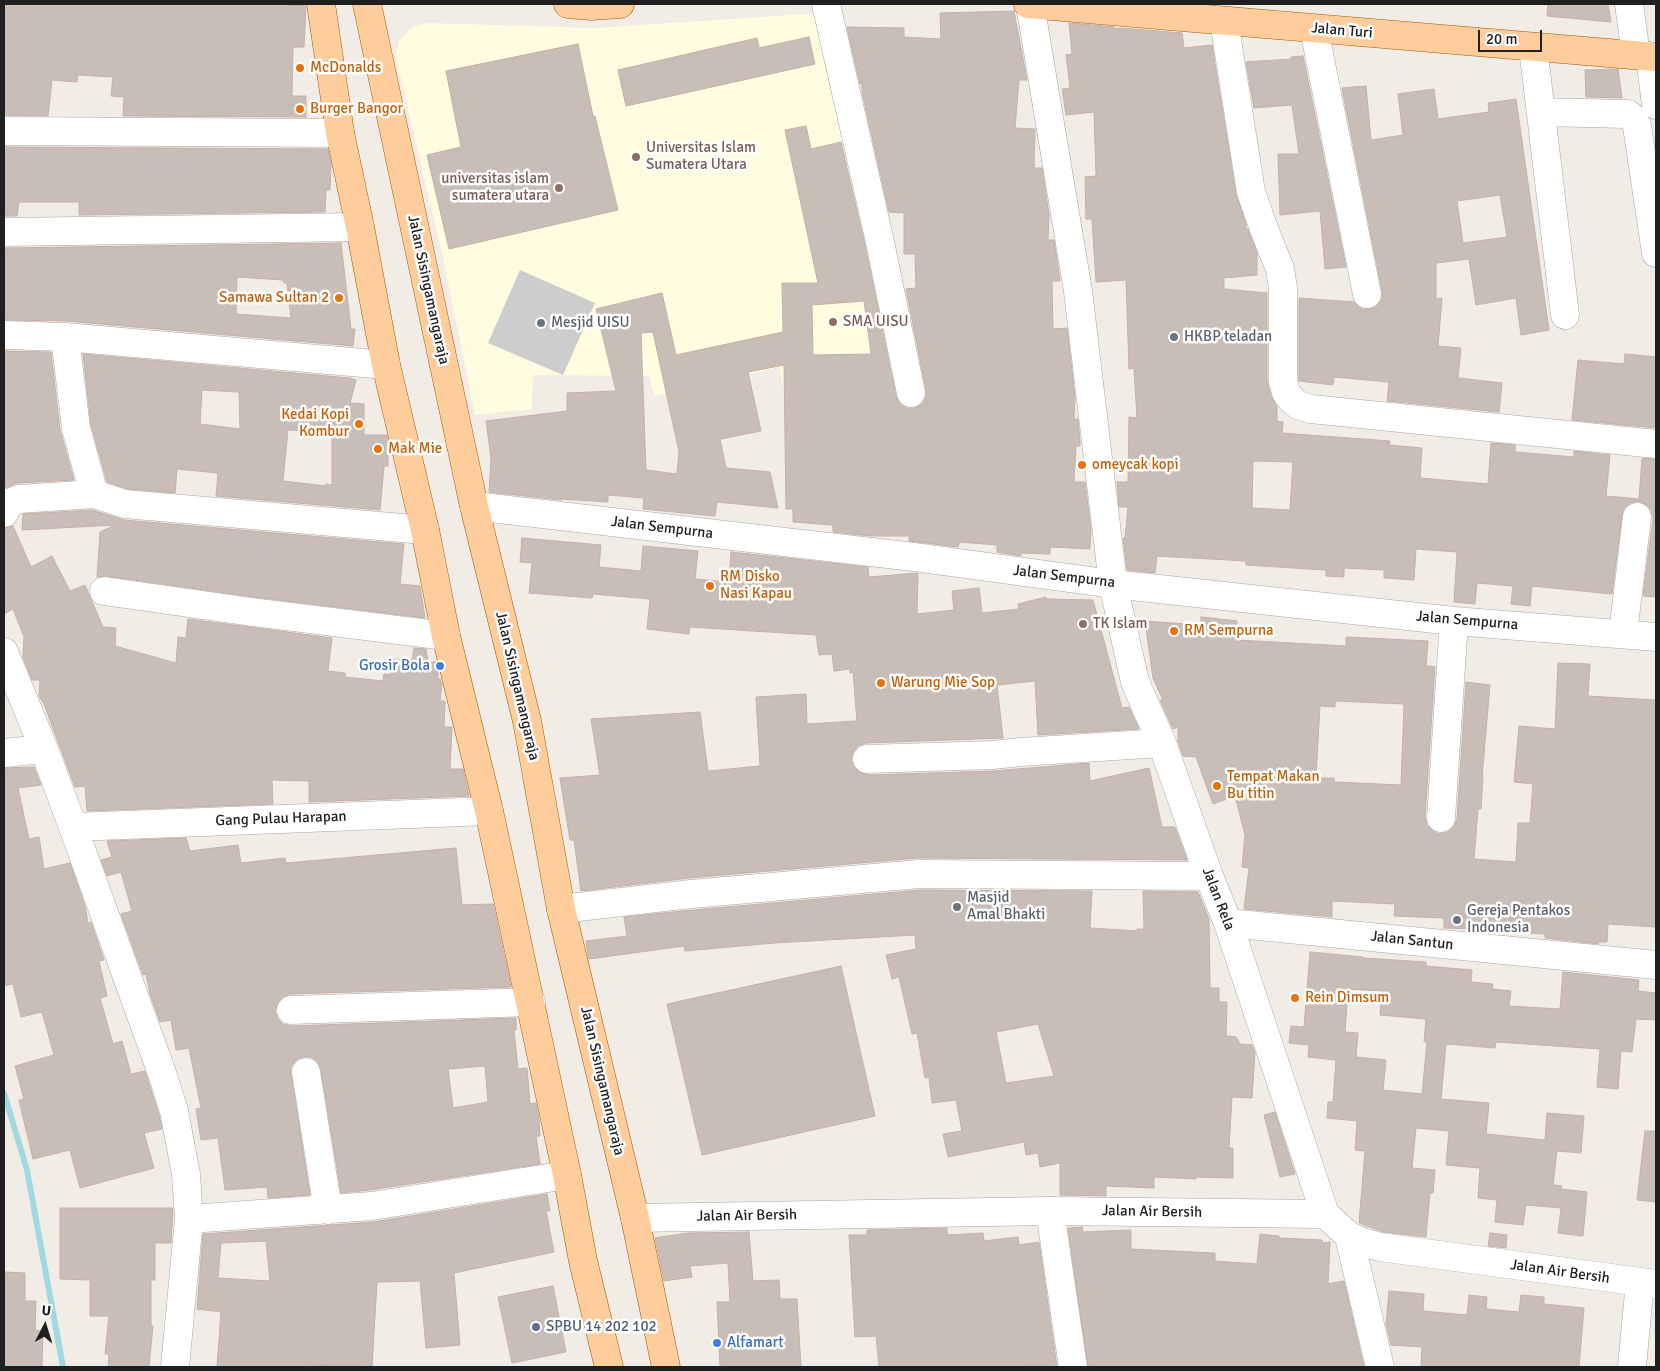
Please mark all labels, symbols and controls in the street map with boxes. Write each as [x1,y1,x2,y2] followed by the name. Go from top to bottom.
[1311,19,1373,43] street label: Jalan Turi
[1480,20,1544,52] scale bar
[1486,30,1517,48] text: 20 m
[310,59,381,77] place label: McDonalds
[294,62,306,74] marker: McDonalds
[310,100,403,118] place label: Burger Bangor
[294,103,306,115] marker: Burger Bangor
[646,139,756,174] place label: Universitas Islam Sumatera Utara
[630,151,642,163] marker: Universitas Islam Sumatera Utara
[441,170,549,205] place label: universitas islam sumatera utara
[553,182,565,194] marker: universitas islam sumatera utara
[403,214,453,366] street label: Jalan Sisingamangaraja
[219,289,329,307] place label: Samawa Sultan 2
[333,292,345,304] marker: Samawa Sultan 2
[843,313,909,331] place label: SMA UISU
[551,314,630,332] place label: Mesjid UISU
[827,316,839,328] marker: SMA UISU
[535,317,547,329] marker: Mesjid UISU
[1184,328,1272,346] place label: HKBP teladan
[1168,331,1180,343] marker: HKBP teladan
[281,406,349,441] place label: Kedai Kopi Kombur
[353,418,365,430] marker: Kedai Kopi Kombur
[388,440,442,458] place label: Mak Mie
[372,443,384,455] marker: Mak Mie
[1092,456,1178,474] place label: omeycak kopi
[1076,459,1088,471] marker: omeycak kopi
[610,513,714,543] street label: Jalan Sempurna
[1012,562,1116,592] street label: Jalan Sempurna
[720,568,792,603] place label: RM Disko Nasi Kapau
[704,580,716,592] marker: RM Disko Nasi Kapau
[1415,608,1519,634] street label: Jalan Sempurna
[491,610,543,762] street label: Jalan Sisingamangaraja
[1093,615,1148,633] place label: TK Islam
[1077,618,1089,630] marker: TK Islam
[1184,622,1274,640] place label: RM Sempurna
[1168,625,1180,637] marker: RM Sempurna
[359,657,430,675] place label: Grosir Bola
[434,660,446,672] marker: Grosir Bola
[891,674,995,692] place label: Warung Mie Sop
[875,677,887,689] marker: Warung Mie Sop
[1227,768,1320,803] place label: Tempat Makan Bu titin
[1211,780,1223,792] marker: Tempat Makan Bu titin
[215,808,347,830] street label: Gang Pulau Harapan
[1198,865,1238,933] street label: Jalan Rela
[967,889,1045,924] place label: Masjid Amal Bhakti
[951,901,963,913] marker: Masjid Amal Bhakti
[1467,902,1570,937] place label: Gereja Pentakos Indonesia
[1451,914,1463,926] marker: Gereja Pentakos Indonesia
[1370,928,1454,954] street label: Jalan Santun
[1305,989,1389,1007] place label: Rein Dimsum
[1289,992,1301,1004] marker: Rein Dimsum
[576,1005,628,1157] street label: Jalan Sisingamangaraja
[1102,1202,1202,1222] street label: Jalan Air Bersih
[697,1206,797,1226] street label: Jalan Air Bersih
[1509,1256,1611,1288] street label: Jalan Air Bersih
[20,1301,70,1351] north arrow
[41,1302,52,1319] text: U
[546,1318,657,1336] place label: SPBU 14 202 102
[530,1321,542,1333] marker: SPBU 14 202 102
[727,1334,784,1352] place label: Alfamart
[711,1337,723,1349] marker: Alfamart

